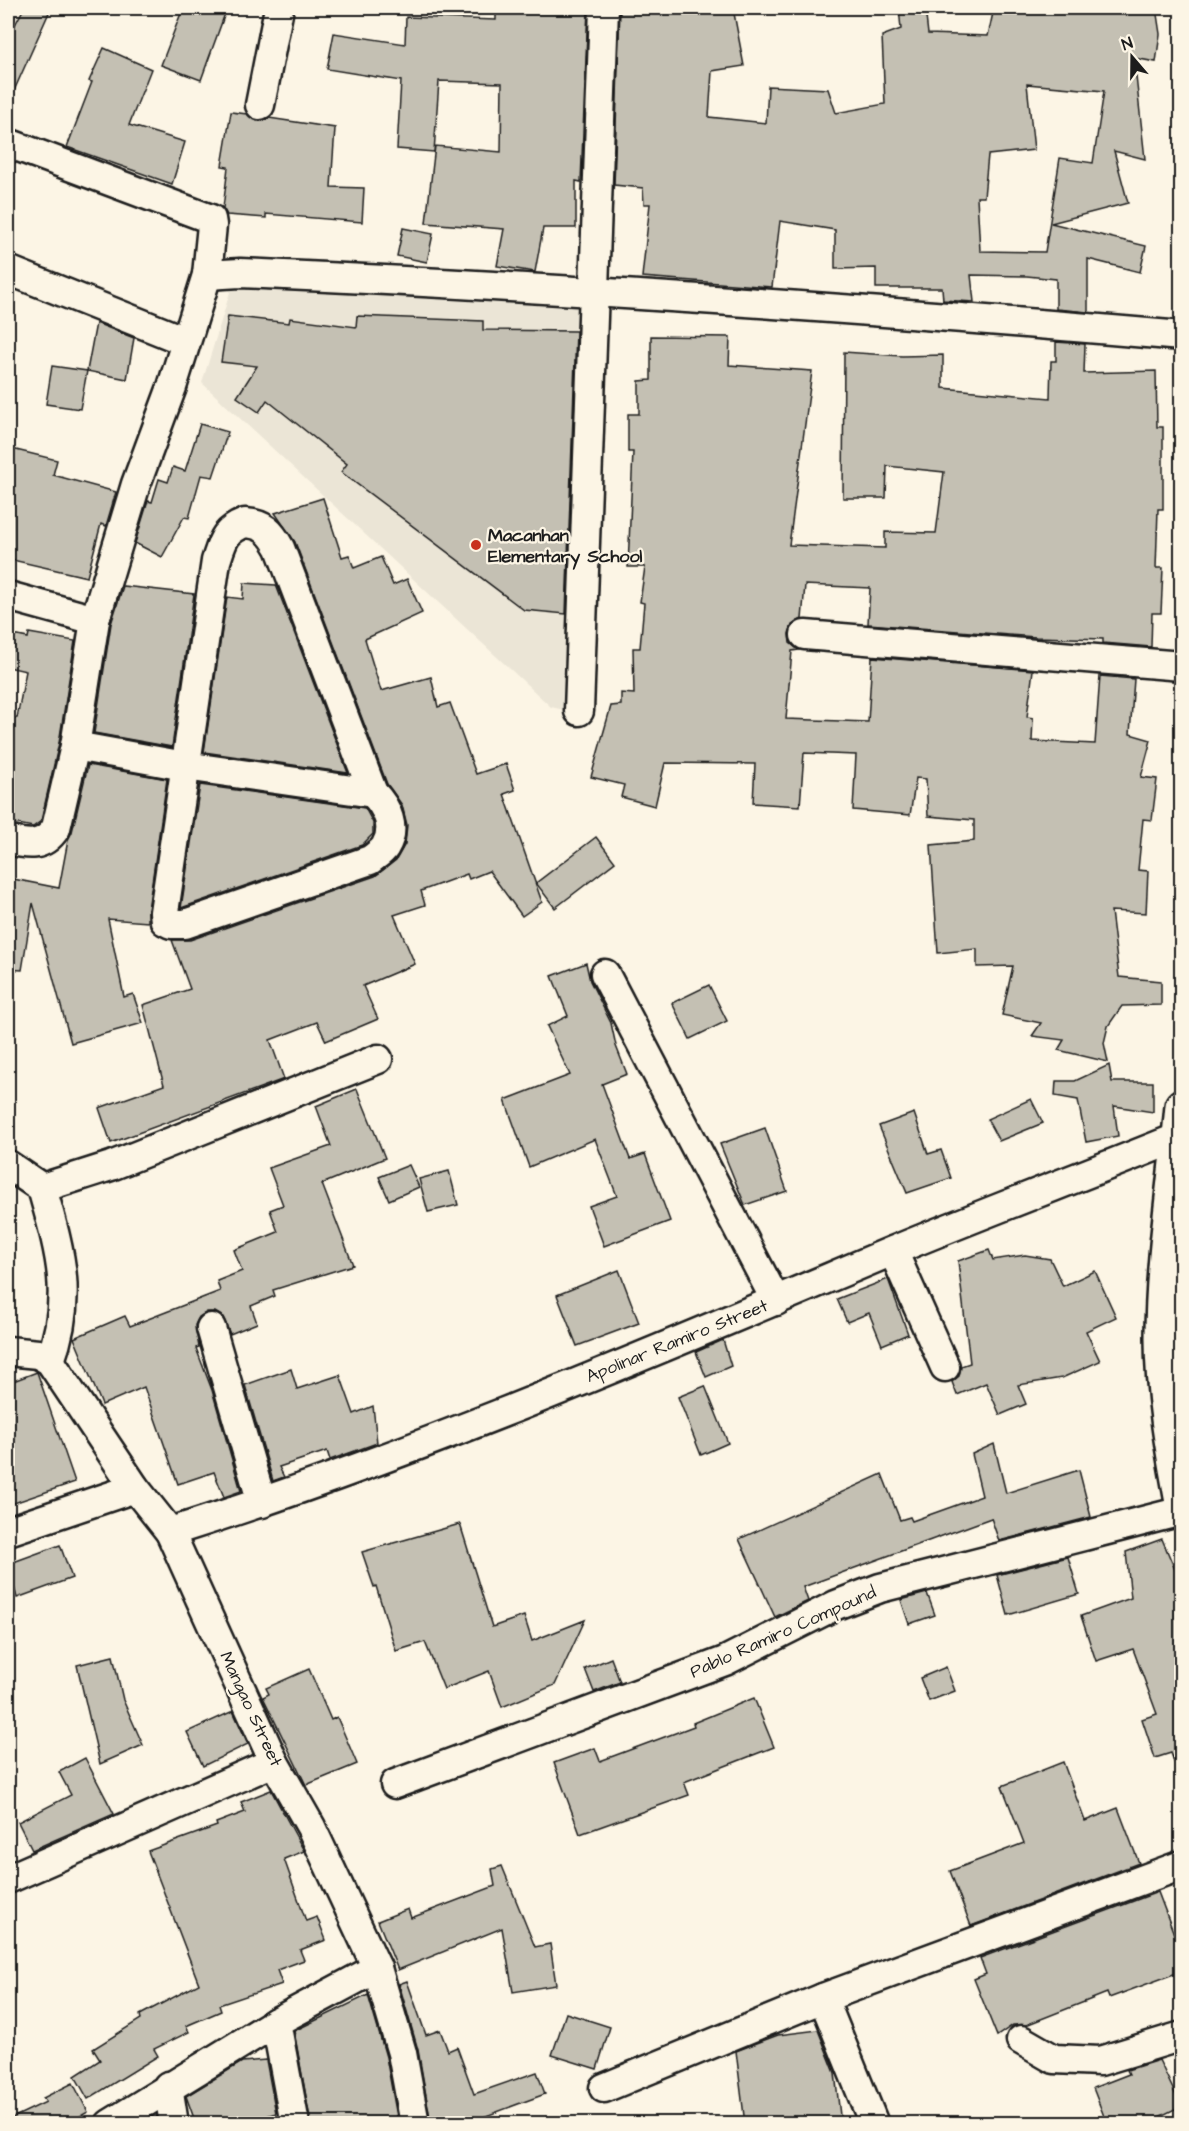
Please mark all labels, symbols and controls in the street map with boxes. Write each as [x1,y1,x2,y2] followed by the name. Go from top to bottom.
[1102,27,1162,87] north arrow
[1119,32,1136,56] text: N
[488,523,643,570] place label: Macanhan Elementary School
[469,538,483,552] marker: Macanhan Elementary School
[582,1293,772,1389] street label: Apolinar Ramiro Street
[686,1580,880,1684] street label: Pablo Ramiro Compound
[212,1647,289,1772] street label: Mangao Street

